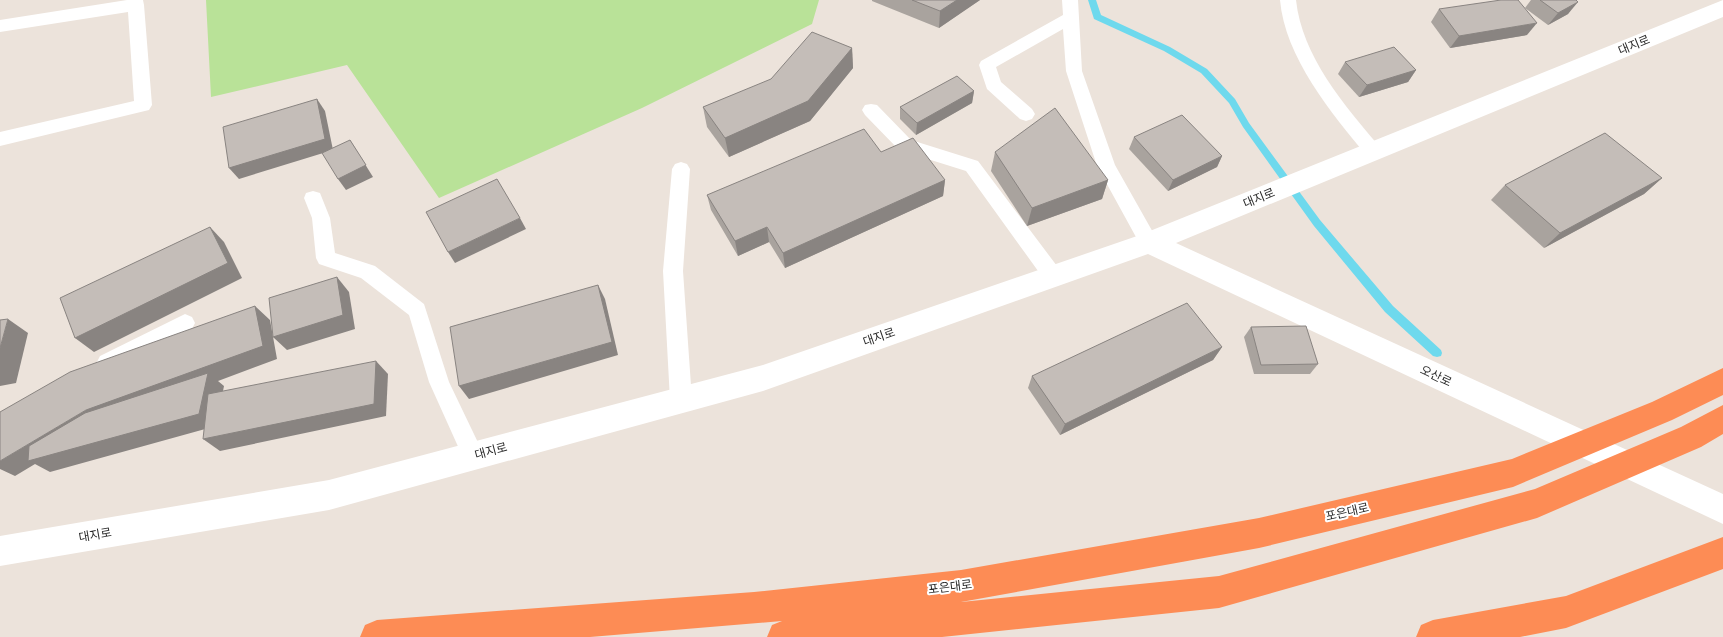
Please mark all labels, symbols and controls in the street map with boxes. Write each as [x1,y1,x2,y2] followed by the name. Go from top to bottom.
[1616,32,1652,58] street label: 대지로
[1241,185,1277,211] street label: 대지로
[861,325,897,349] street label: 대지로
[1418,363,1454,389] street label: 오산로
[473,440,509,462] street label: 대지로
[1324,500,1370,524] street label: 포은대로
[77,525,113,545] street label: 대지로
[927,577,973,597] street label: 포은대로

